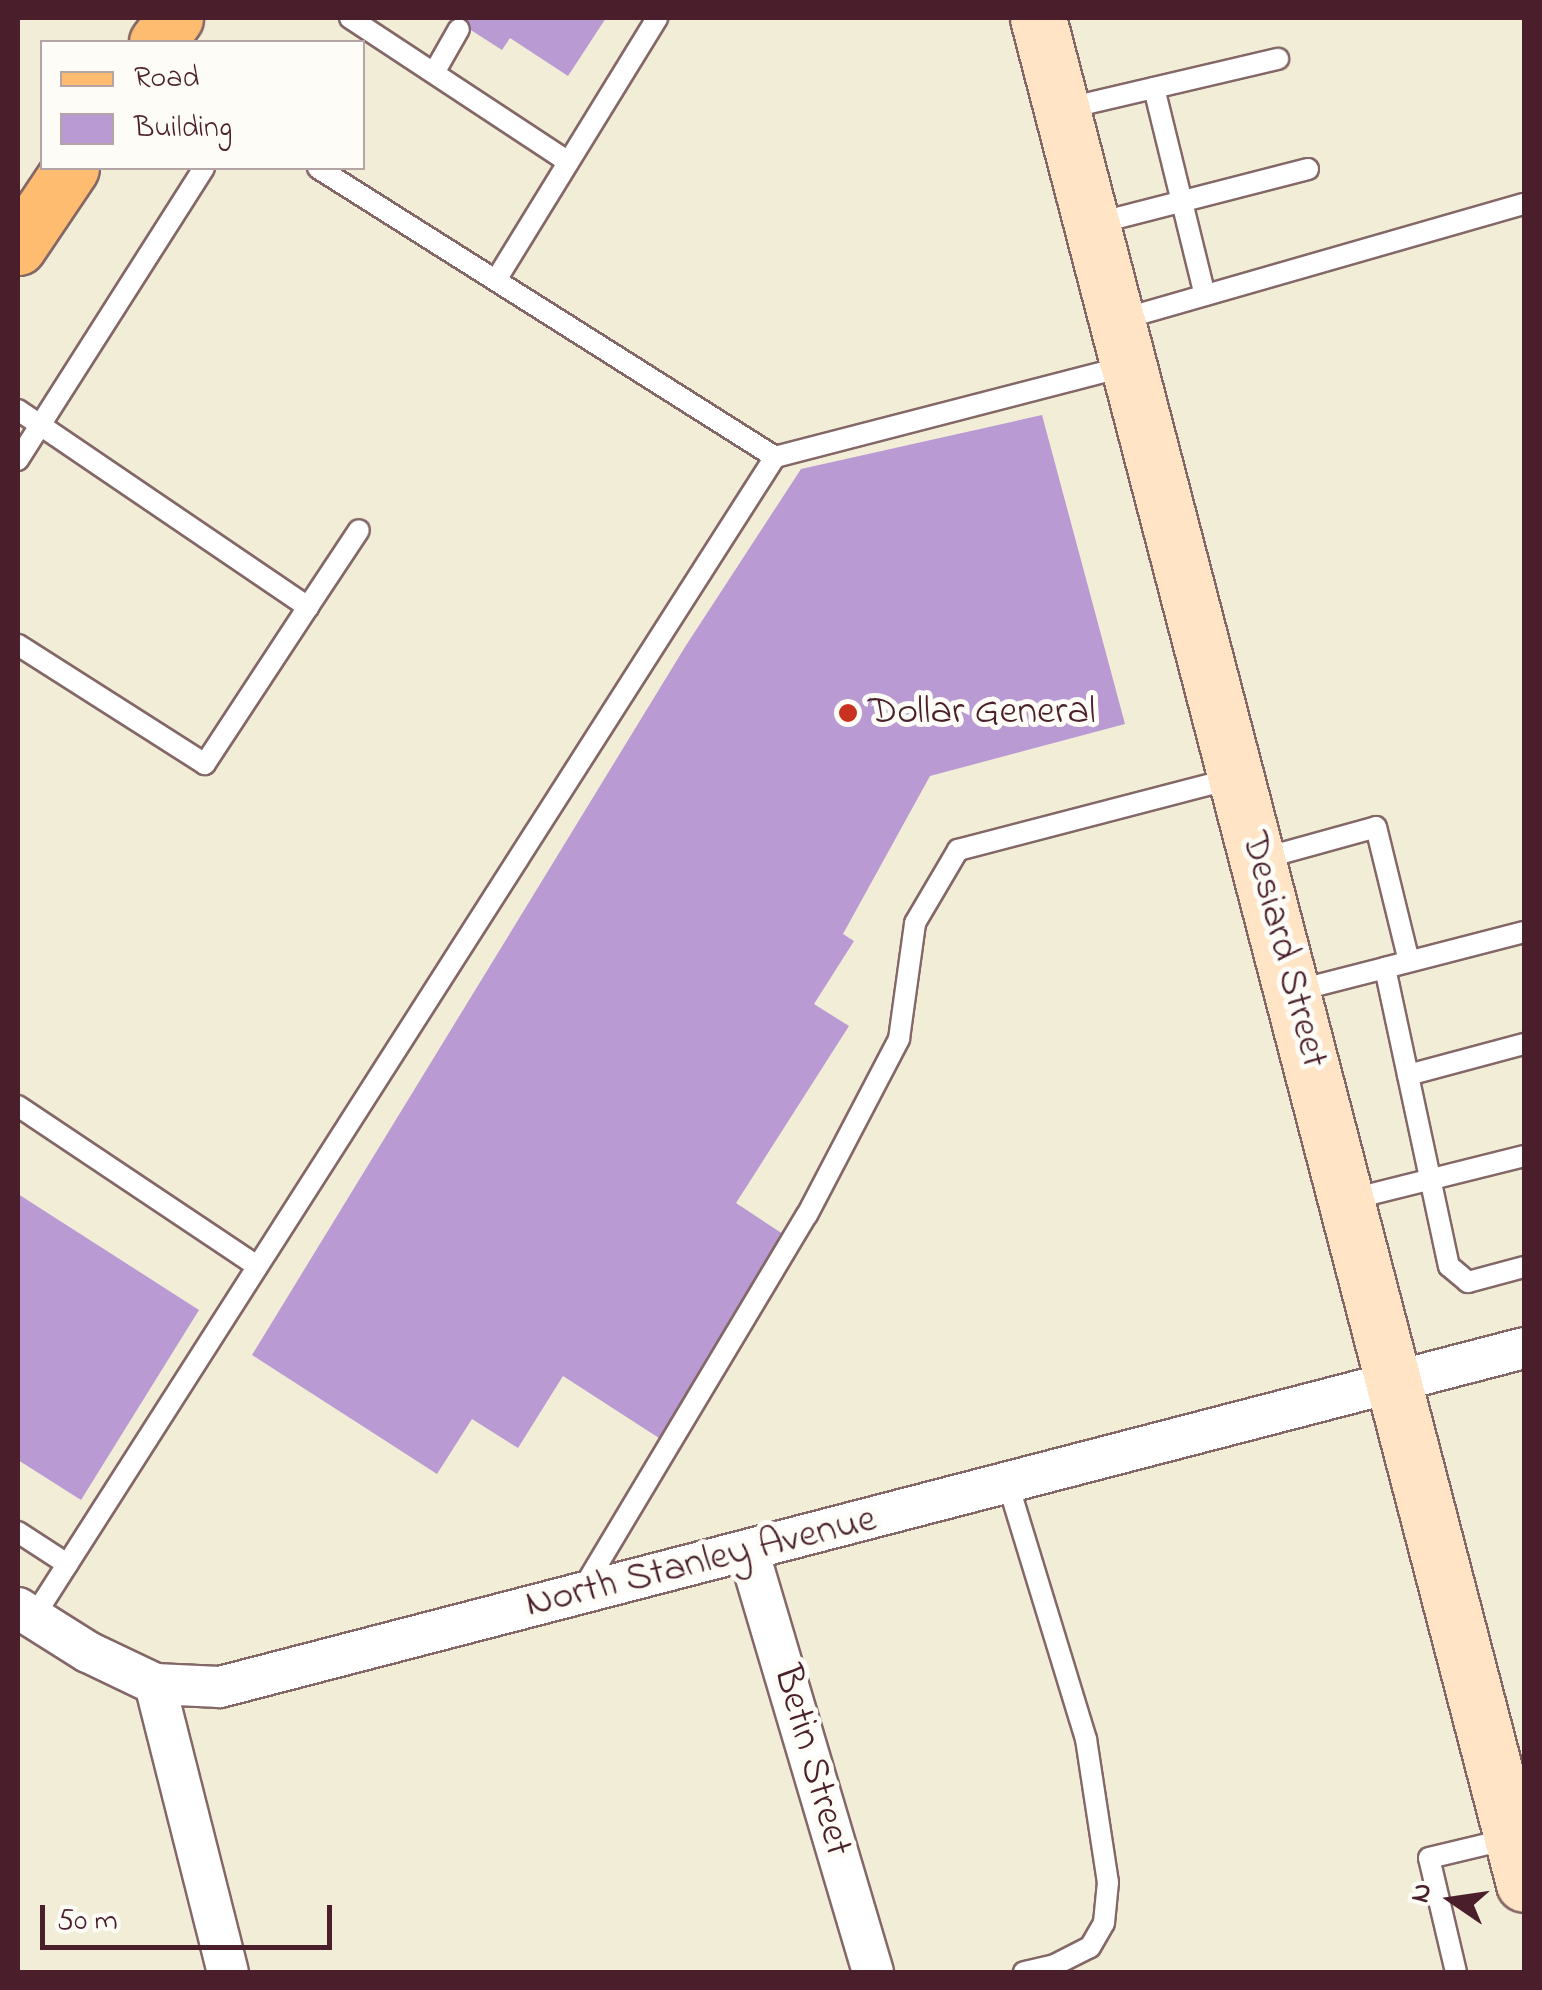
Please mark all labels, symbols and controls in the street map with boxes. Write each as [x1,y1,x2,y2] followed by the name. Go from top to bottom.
[40,40,365,170] legend
[134,57,199,101] text: Road
[134,107,232,151] text: Building
[868,689,1096,737] place label: Dollar General
[837,702,859,724] marker: Dollar General
[1228,827,1338,1073] street label: Desiard Street
[521,1496,881,1630] street label: North Stanley Avenue
[761,1660,861,1862] street label: Betin Street
[1402,1850,1502,1950] north arrow
[1400,1879,1444,1907] text: N
[45,1885,338,1947] scale bar
[57,1900,118,1944] text: 50 m

